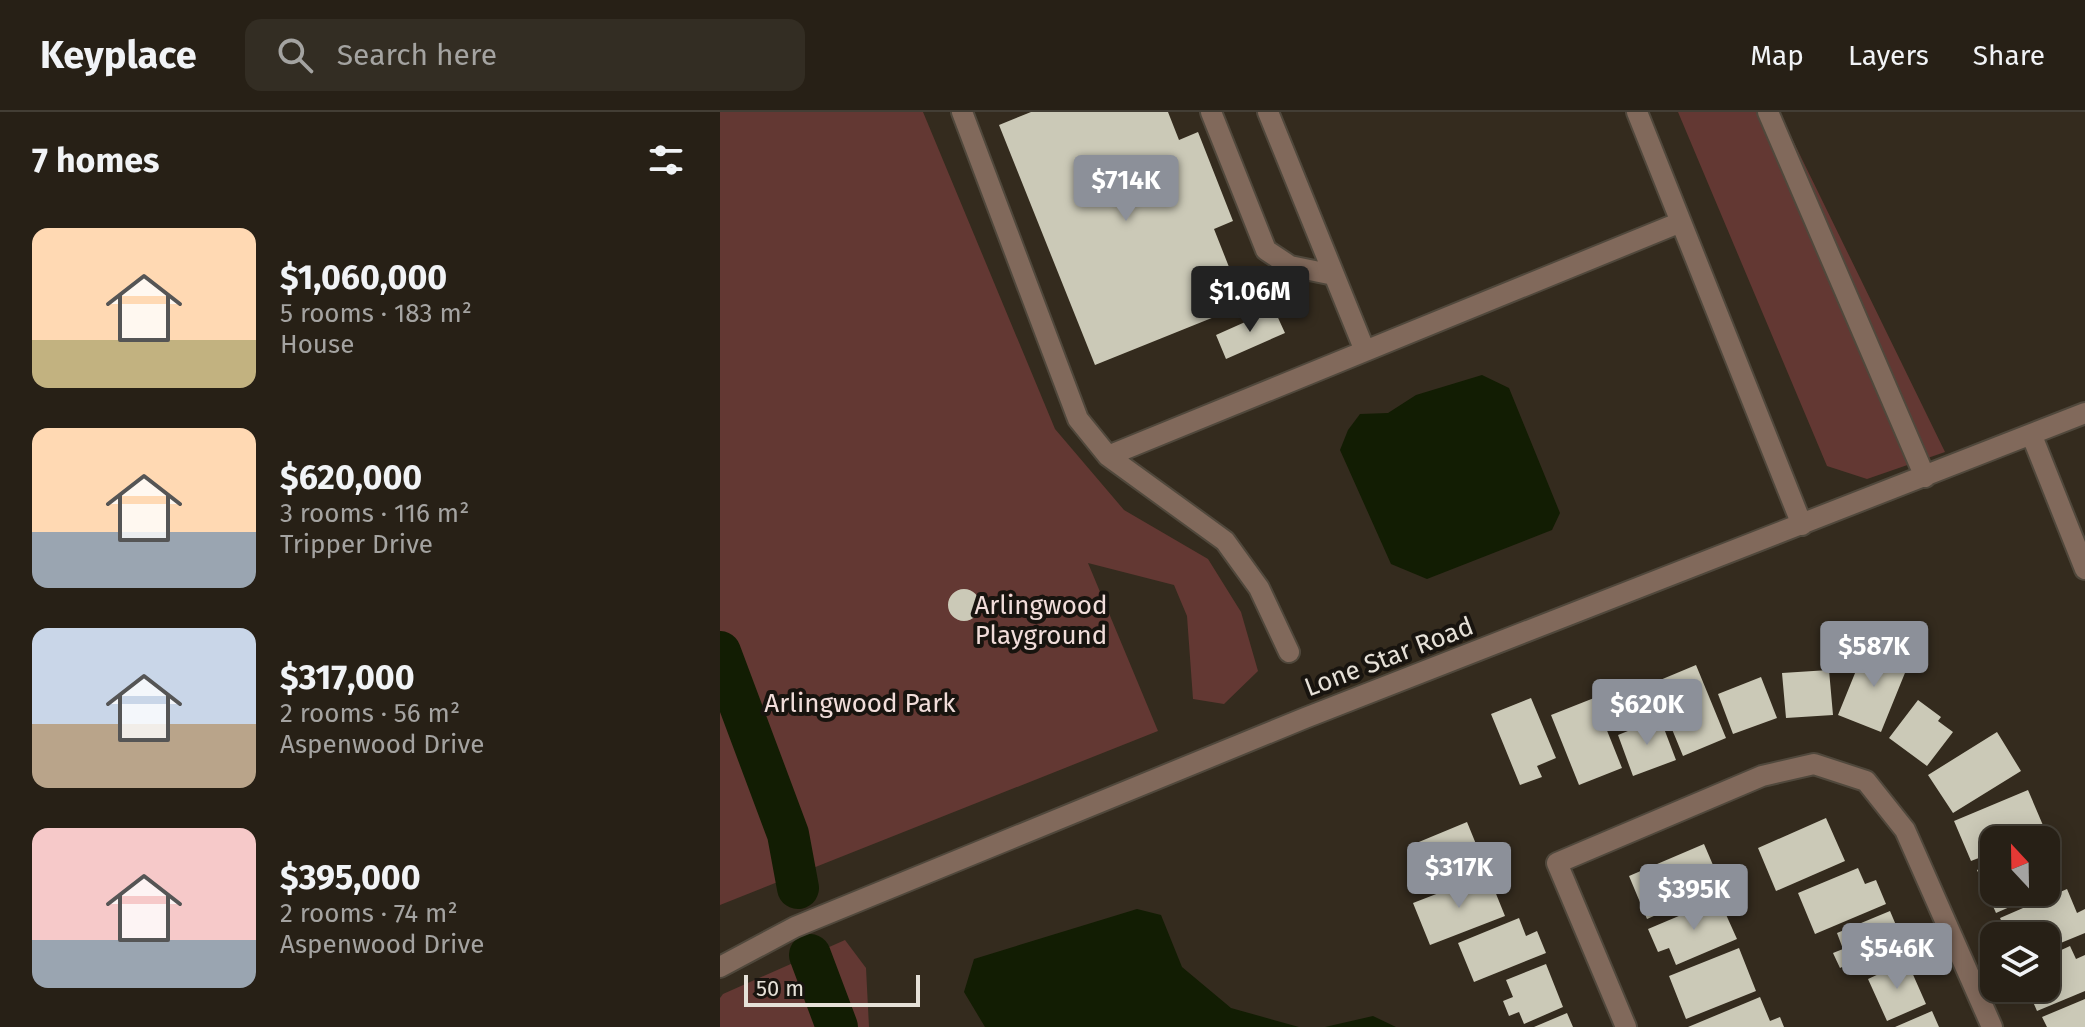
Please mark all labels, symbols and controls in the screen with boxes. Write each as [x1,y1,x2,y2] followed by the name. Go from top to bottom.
[245,19,805,91] search box
[40,32,197,78] text: Keyplace
[273,33,317,77] icon: search
[337,37,497,73] text: Search here
[1750,39,1804,72] text: Map
[1848,39,1929,72] text: Layers
[1973,39,2045,72] text: Share
[644,138,688,182] icon: filters
[32,140,159,181] text: 7 homes
[1070,155,1182,223] pin: $714K
[1092,165,1160,196] text: $714K
[280,257,447,298] text: $1,060,000
[96,260,192,356] icon: home
[1185,266,1315,334] pin: $1.06M
[1209,276,1291,307] text: $1.06M
[280,298,472,329] text: 5 rooms · 183 m²
[280,329,354,360] text: House
[280,457,422,498] text: $620,000
[96,460,192,556] icon: home
[280,498,469,529] text: 3 rooms · 116 m²
[280,529,433,560] text: Tripper Drive
[974,590,1108,651] park label: Arlingwood Playground
[1300,611,1478,703] street label: Lone Star Road
[1818,621,1930,689] pin: $587K
[1838,631,1910,662] text: $587K
[280,657,415,698] text: $317,000
[96,660,192,756] icon: home
[1591,679,1703,747] pin: $620K
[764,688,956,719] park label: Arlingwood Park
[1610,689,1684,720] text: $620K
[280,698,460,729] text: 2 rooms · 56 m²
[280,729,484,760] text: Aspenwood Drive
[1980,826,2060,906] north arrow
[1980,826,2060,1002] map controls
[1403,842,1515,910] pin: $317K
[1425,852,1493,883] text: $317K
[280,857,421,898] text: $395,000
[96,860,192,956] icon: home
[1638,864,1750,932] pin: $395K
[1658,874,1730,905] text: $395K
[280,898,458,929] text: 2 rooms · 74 m²
[1980,922,2060,1002] button: layers
[1841,923,1953,991] pin: $546K
[280,929,484,960] text: Aspenwood Drive
[1860,933,1934,964] text: $546K
[744,971,920,1007] scale bar
[756,975,804,1002] text: 50 m

